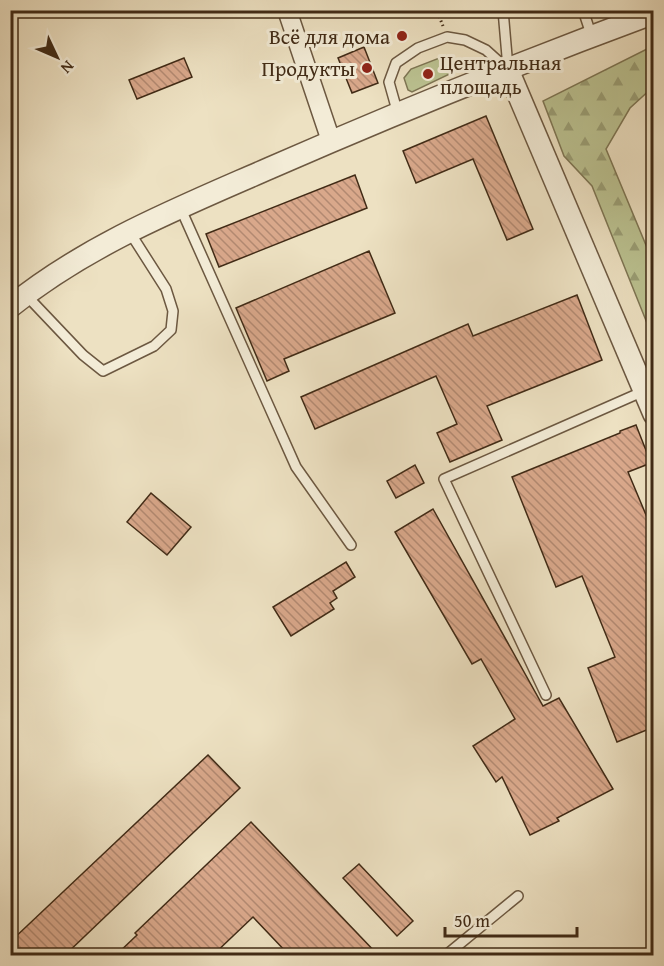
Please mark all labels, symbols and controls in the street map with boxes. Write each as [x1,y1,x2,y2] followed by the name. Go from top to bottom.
[269,21,390,52] place label: Всё для дома
[27,27,87,87] north arrow
[395,29,409,43] marker: Всё для дома
[440,47,562,102] place label: Центральная площадь
[261,53,355,84] place label: Продукты
[55,55,80,80] text: N
[360,61,374,75] marker: Продукты
[421,67,435,81] marker: Центральная площадь
[445,900,577,938] scale bar
[454,907,490,934] text: 50 m

